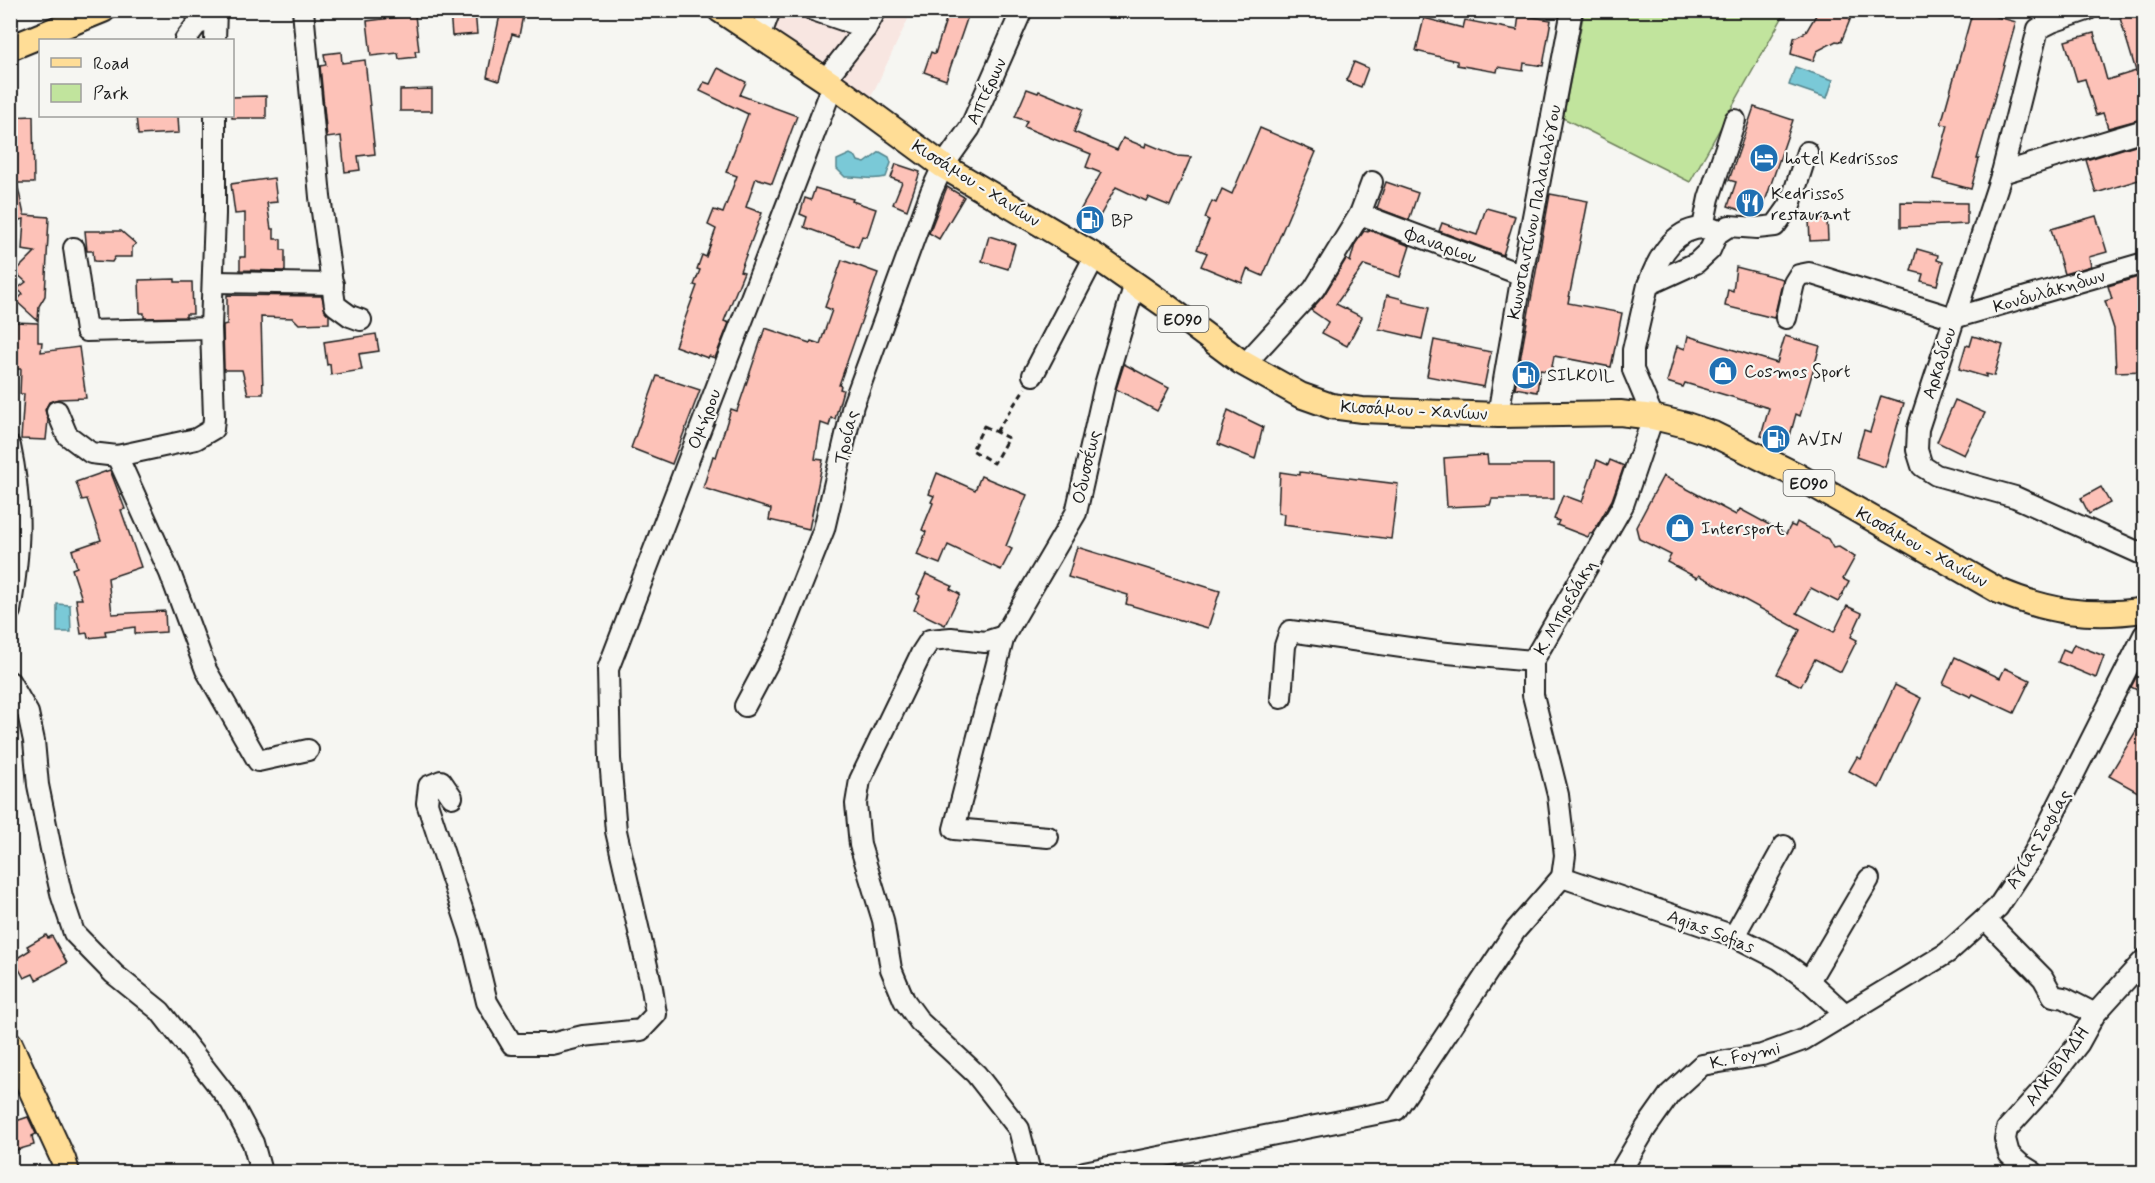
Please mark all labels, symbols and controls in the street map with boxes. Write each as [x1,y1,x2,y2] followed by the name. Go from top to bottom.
[39,39,234,117] legend
[93,52,129,76] text: Road
[960,54,1013,129] street label: Απτέρων
[93,82,129,106] text: Park
[1502,103,1568,322] street label: Κωνσταντίνου Παλαιολόγου
[907,135,1044,233] street label: Κισσάμου - Χανίων
[1748,142,1780,174] hotel icon: hotel Kedrissos
[1785,147,1898,171] place label: hotel Kedrissos
[1771,182,1851,227] place label: Kedrissos restaurant
[1734,187,1766,219] restaurant icon: Kedrissos restaurant
[1074,204,1106,236] fuel station icon: BP
[1111,209,1133,233] place label: BP
[1400,222,1480,270] street label: Φαναριου
[1991,265,2108,319] street label: Κονδυλάκηδων
[1158,306,1208,332] road number: ΕΟ90
[1917,324,1963,402] street label: Αρκαδίου
[1707,355,1739,387] shop icon: Cosmos Sport
[1510,359,1542,391] fuel station icon: SILKOIL
[1744,360,1851,384] place label: Cosmos Sport
[1547,364,1615,388] place label: SILKOIL
[682,386,727,453] street label: Ομήρου
[1340,395,1488,427] street label: Κισσάμου - Χανίων
[829,408,865,467] street label: Τροίας
[1760,423,1792,455] fuel station icon: AVIN
[1066,428,1107,507] street label: Οδυσσέως
[1797,428,1843,452] place label: AVIN
[1784,470,1834,496] road number: ΕΟ90
[1851,502,1992,594] street label: Κισσάμου - Χανίων
[1664,512,1696,544] shop icon: Intersport
[1701,517,1785,541] place label: Intersport
[1529,555,1603,660] street label: Κ. Μπρεδάκη
[2001,785,2077,894] street label: Αγίας Σοφίας
[1664,904,1758,960] street label: Agias Sofias
[2020,1022,2096,1111] street label: ΑΛΚΙΒΙΑΔΗ
[1708,1036,1783,1076] street label: K. Foymi

